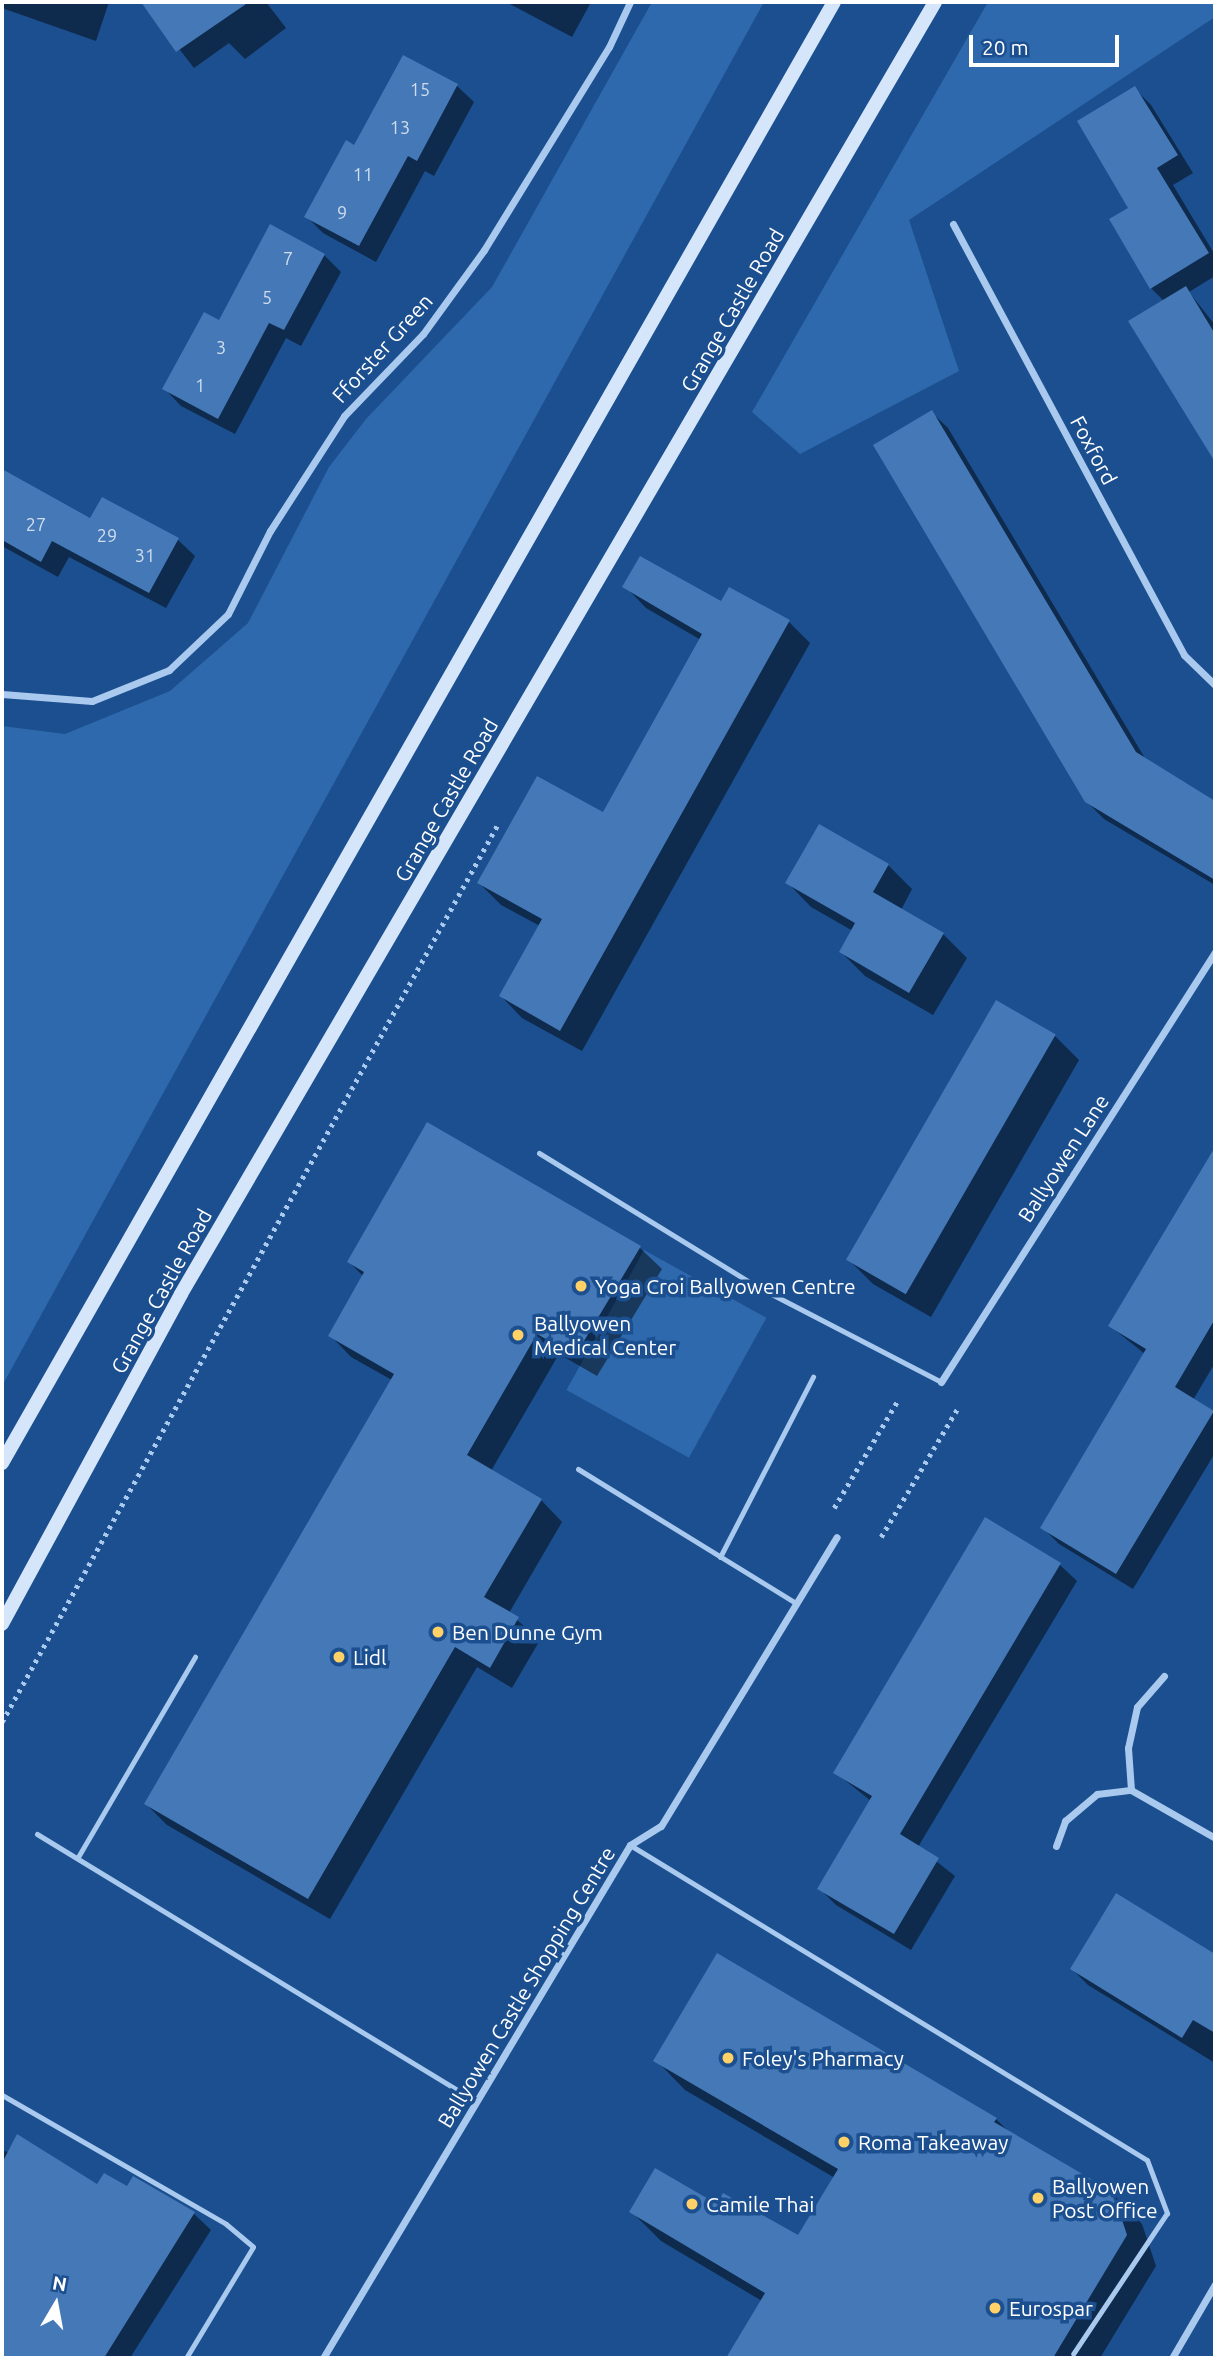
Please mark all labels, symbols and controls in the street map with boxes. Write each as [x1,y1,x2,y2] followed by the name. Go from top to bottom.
[972,21,1122,65] scale bar
[982,35,1029,59] text: 20 m
[410,78,430,100] house number: 15
[390,116,410,138] house number: 13
[353,163,373,185] house number: 11
[337,201,347,223] house number: 9
[675,224,789,396] street label: Grange Castle Road
[283,247,293,269] house number: 7
[262,286,272,308] house number: 5
[326,288,438,408] street label: Fforster Green
[216,336,226,358] house number: 3
[195,374,205,396] house number: 1
[1065,411,1123,489] street label: Foxford
[26,513,46,535] house number: 27
[97,524,117,546] house number: 29
[135,544,155,566] house number: 31
[389,714,503,886] street label: Grange Castle Road
[1012,1089,1114,1227] street label: Ballyowen Lane
[105,1204,217,1378] street label: Grange Castle Road
[595,1273,856,1299] place label: Yoga Croi Ballyowen Centre
[573,1278,589,1294] marker: Yoga Croi Ballyowen Centre
[534,1310,676,1360] place label: Ballyowen Medical Center
[508,1325,528,1345] marker: Ballyowen Medical Center
[452,1619,603,1645] place label: Ben Dunne Gym
[430,1624,446,1640] marker: Ben Dunne Gym
[353,1644,387,1670] place label: Lidl
[331,1649,347,1665] marker: Lidl
[432,1842,620,2132] street label: Ballyowen Castle Shopping Centre
[742,2045,904,2071] place label: Foley's Pharmacy
[720,2050,736,2066] marker: Foley's Pharmacy
[858,2129,1008,2155] place label: Roma Takeaway
[836,2134,852,2150] marker: Roma Takeaway
[1052,2173,1157,2223] place label: Ballyowen Post Office
[1030,2190,1046,2206] marker: Ballyowen Post Office
[706,2191,814,2217] place label: Camile Thai
[684,2196,700,2212] marker: Camile Thai
[21,2269,91,2339] north arrow
[51,2271,69,2295] text: N
[1009,2295,1093,2321] place label: Eurospar
[987,2300,1003,2316] marker: Eurospar

